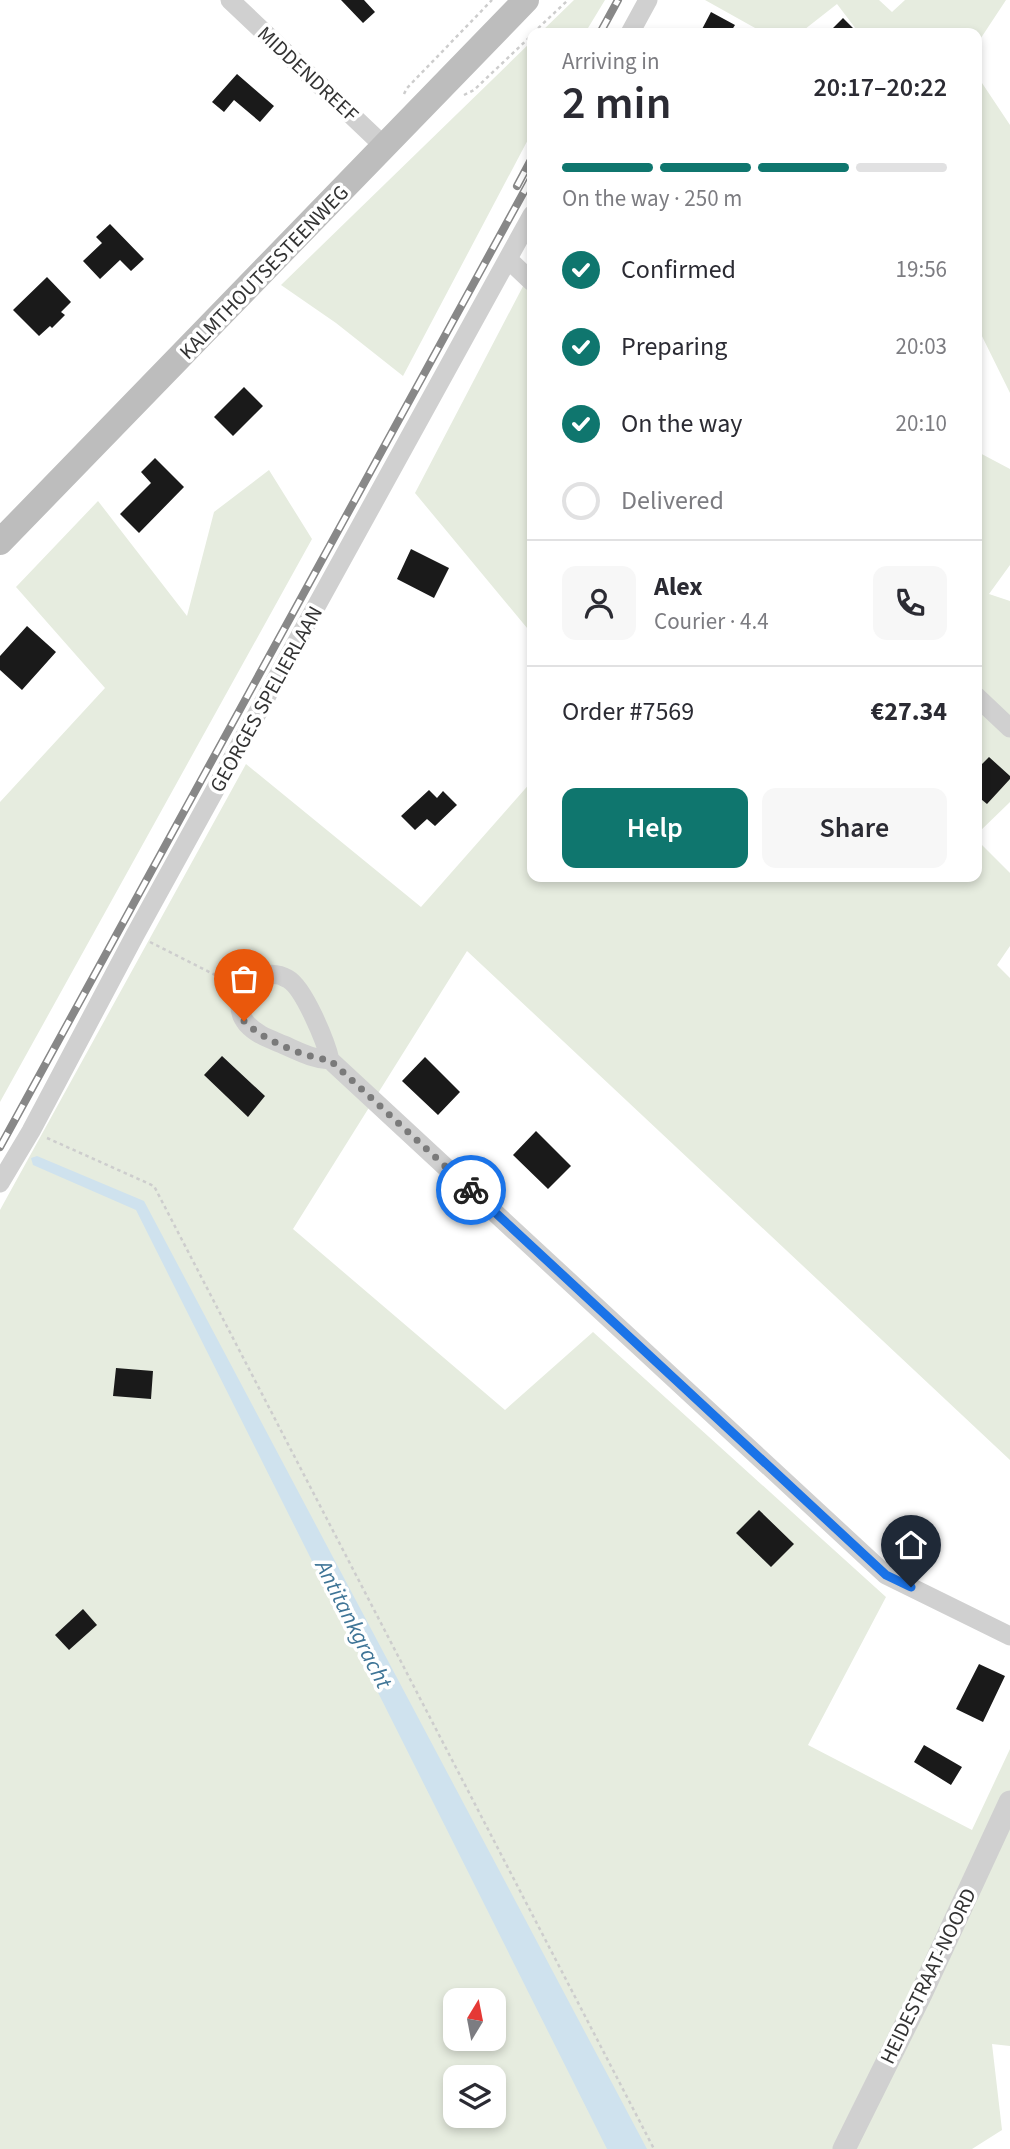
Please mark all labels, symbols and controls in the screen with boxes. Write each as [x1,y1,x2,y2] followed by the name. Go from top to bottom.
[251,19,365,129] street label: MIDDENDREEF
[562,45,660,78] text: Arriving in
[814,69,947,106] text: 20:17–20:22
[562,71,671,136] text: 2 min
[173,178,355,366] street label: KALMTHOUTSESTEENWEG
[562,182,742,215] text: On the way · 250 m
[562,251,600,289] icon: check
[621,251,736,288] text: Confirmed
[896,253,947,286] text: 19:56
[562,328,600,366] icon: check
[621,328,727,365] text: Preparing
[896,330,947,363] text: 20:03
[562,405,600,443] icon: check
[621,405,742,442] text: On the way
[896,407,947,440] text: 20:10
[621,482,724,519] text: Delivered
[562,566,636,640] button: person
[873,566,947,640] button: phone
[654,568,703,605] text: Alex
[202,600,330,798] street label: GEORGES SPELIERLAAN
[654,605,769,638] text: Courier · 4.4
[562,693,694,730] text: Order #7569
[871,693,947,730] text: €27.34
[562,788,748,868] button: Help
[762,788,947,868] button: Share
[214,949,274,1021] pin
[225,960,263,998] icon: bag
[436,1155,506,1225] courier
[452,1171,490,1209] icon: bike
[881,1515,941,1587] pin
[892,1526,930,1564] icon: home
[306,1552,400,1695] water label: Antitankgracht
[872,1883,984,2069] street label: HEIDESTRAAT-NOORD
[443,1988,506,2051] north arrow
[443,1988,506,2128] map controls
[443,2065,506,2128] button: layers

